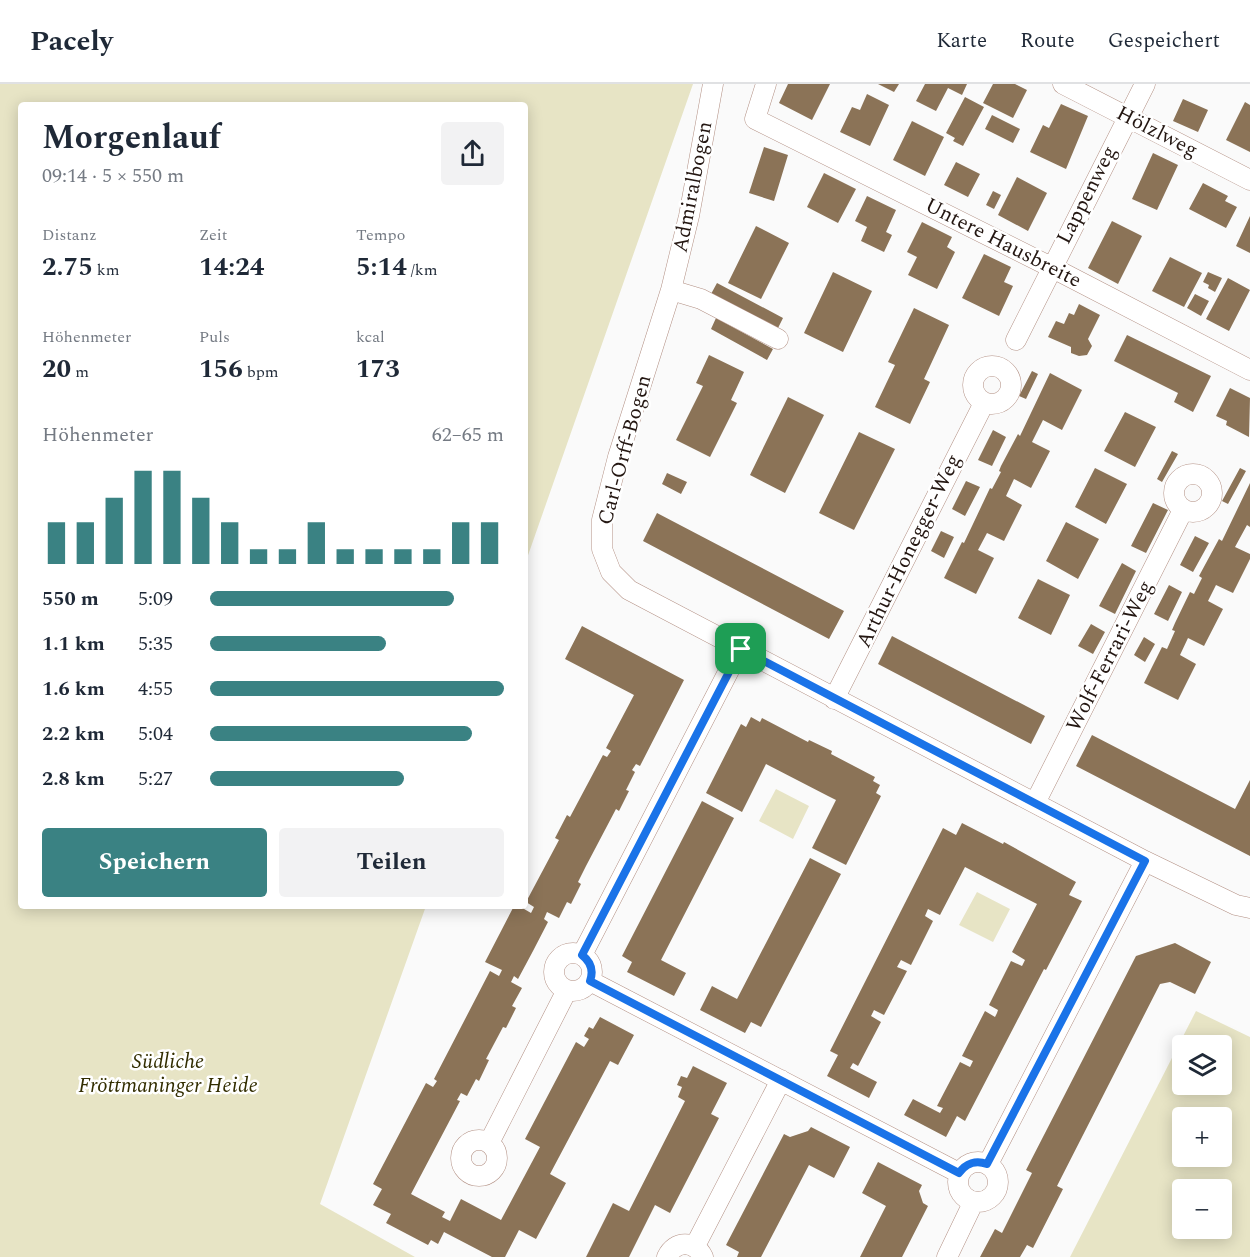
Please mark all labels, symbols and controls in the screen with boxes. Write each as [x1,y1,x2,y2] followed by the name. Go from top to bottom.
[30,20,113,63] text: Pacely
[936,25,987,57] text: Karte
[1020,25,1075,57] text: Route
[1108,25,1220,57] text: Gespeichert
[1111,98,1203,166] street label: Hölzlweg
[42,113,221,163] text: Morgenlauf
[665,119,721,255] street label: Admiralbogen
[441,122,504,185] button: share
[1048,140,1126,250] street label: Lappenweg
[42,161,184,191] text: 09:14 · 5 × 550 m
[919,190,1087,296] street label: Untere Hausbreite
[42,223,97,247] text: Distanz
[199,223,227,247] text: Zeit
[356,223,405,247] text: Tempo
[42,247,93,287] text: 2.75
[199,247,264,287] text: 14:24
[356,247,407,287] text: 5:14
[93,258,119,282] text: km
[407,258,437,282] text: /km
[42,325,131,349] text: Höhenmeter
[199,325,230,349] text: Puls
[356,325,385,349] text: kcal
[42,349,71,389] text: 20
[199,349,243,389] text: 156
[356,349,400,389] text: 173
[71,360,89,384] text: m
[243,360,279,384] text: bpm
[590,371,660,529] street label: Carl-Orff-Bogen
[42,420,154,450] text: Höhenmeter
[432,420,504,450] text: 62–65 m
[848,449,970,653] street label: Arthur-Honegger-Weg
[1058,575,1162,737] street label: Wolf-Ferrari-Weg
[42,584,99,614] text: 550 m
[138,584,173,614] text: 5:09
[715,623,766,674] pin
[42,629,105,659] text: 1.1 km
[138,629,173,659] text: 5:35
[724,632,757,665] icon: arrive
[42,674,105,704] text: 1.6 km
[138,674,173,704] text: 4:55
[42,719,105,749] text: 2.2 km
[138,719,173,749] text: 5:04
[42,764,105,794] text: 2.8 km
[138,764,173,794] text: 5:27
[42,828,267,897] button: Speichern
[279,828,504,897] button: Teilen
[1172,1035,1232,1239] map controls
[1172,1035,1232,1095] button: layers
[78,1046,258,1102] park label: Südliche Fröttmaninger Heide
[1172,1107,1232,1167] button: +
[1172,1179,1232,1239] button: −

